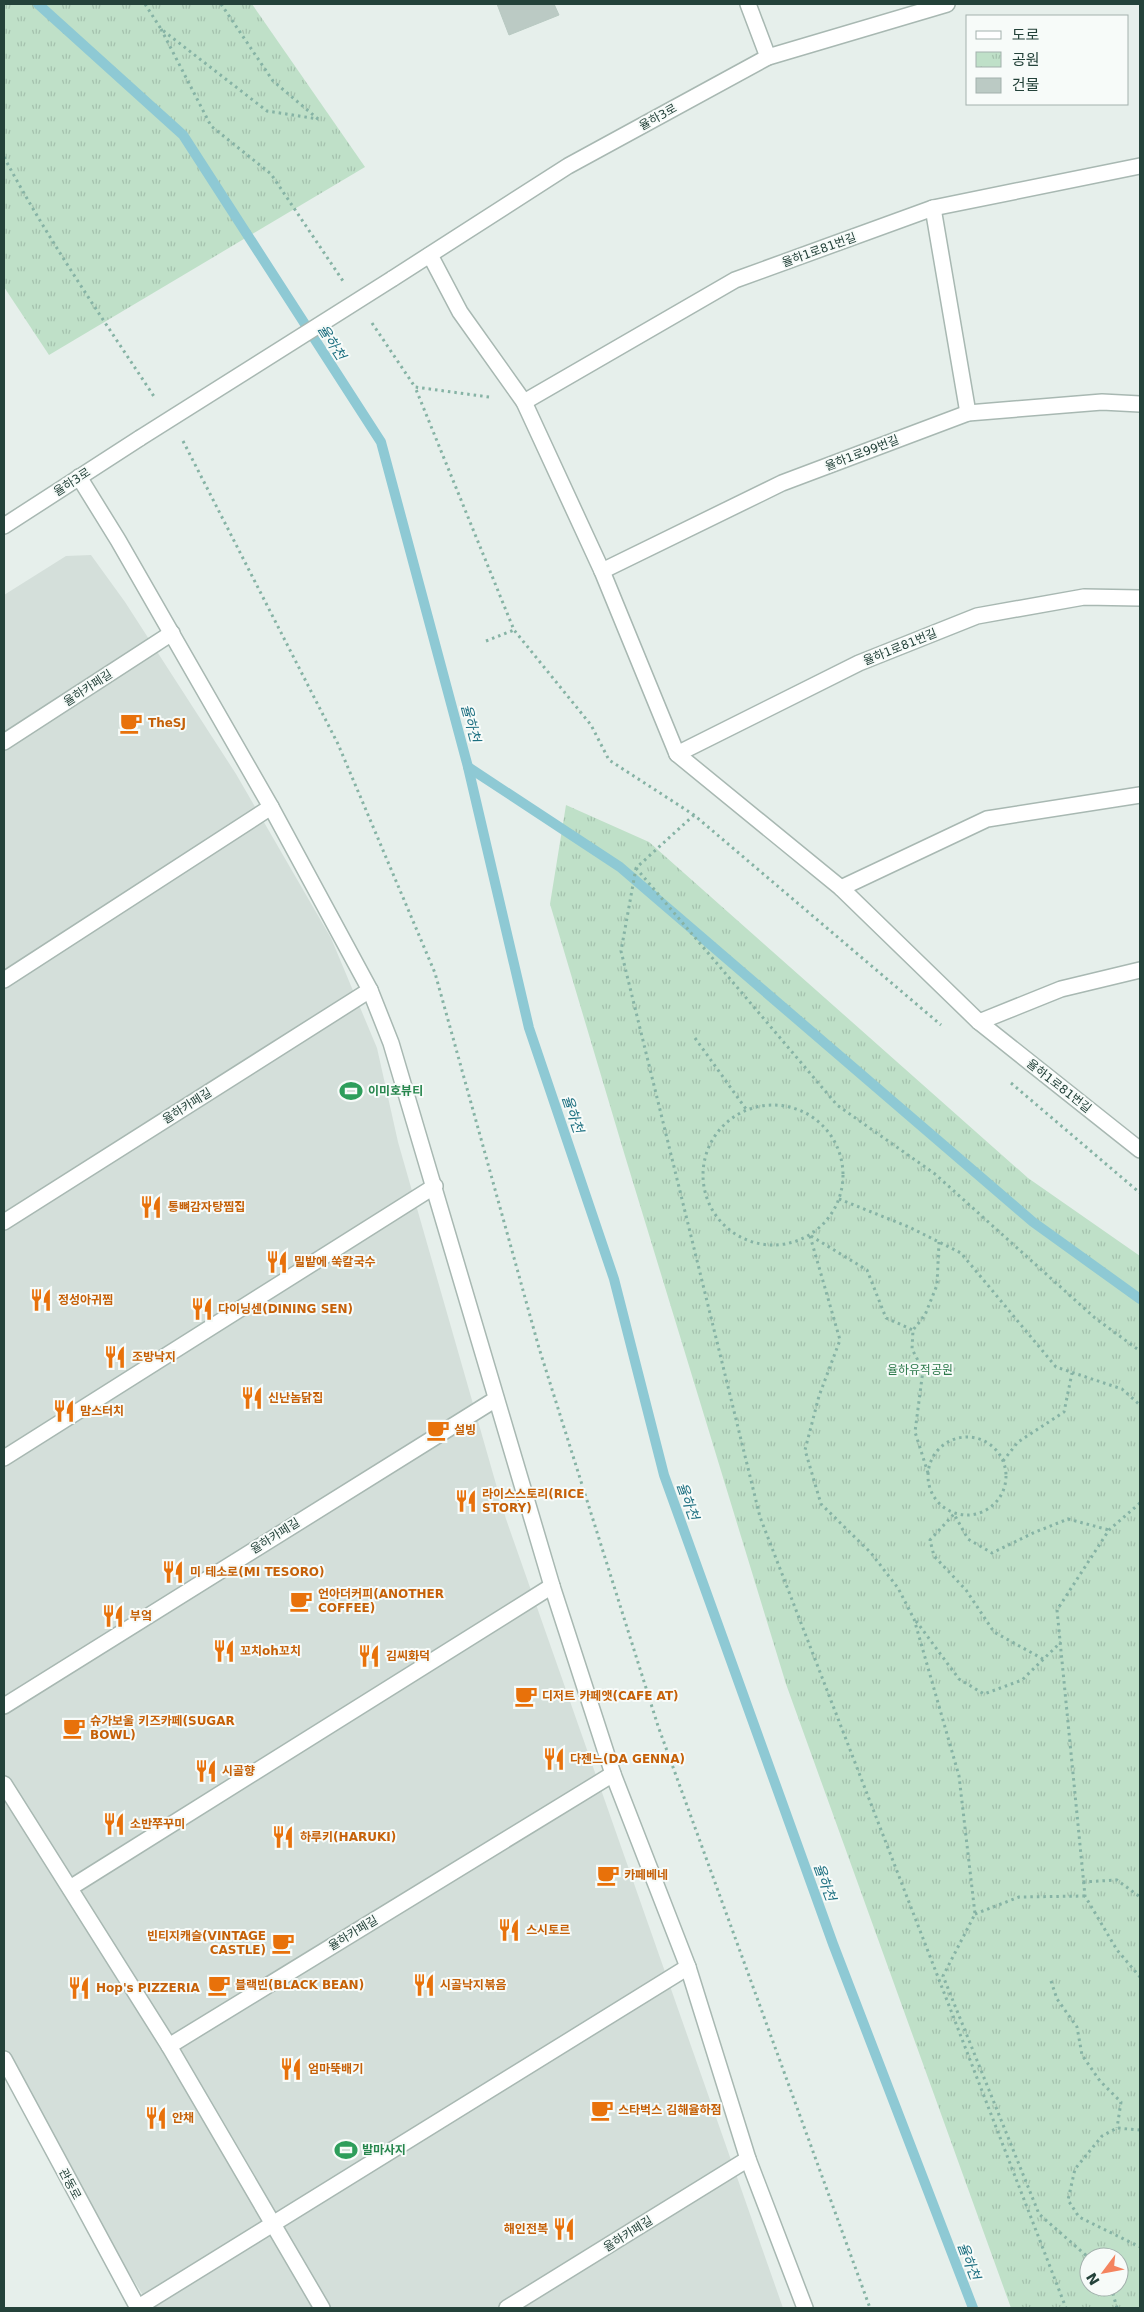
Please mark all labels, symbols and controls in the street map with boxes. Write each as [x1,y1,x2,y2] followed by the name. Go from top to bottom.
[966,15,1129,105] legend
[1012,26,1040,44] text: 도로
[1012,51,1040,69] text: 공원
[1012,76,1040,94] text: 건물
[637,101,679,133] street label: 율하3로
[780,230,858,270] street label: 율하1로81번길
[315,321,350,363] water label: 율하천
[823,432,901,474] street label: 율하1로99번길
[51,465,93,499] street label: 율하3로
[861,626,939,668] street label: 율하1로81번길
[61,667,115,709] street label: 율하카페길
[458,702,484,745] water label: 율하천
[118,710,144,736] cafe icon: TheSJ
[148,716,186,730] place label: TheSJ
[1024,1056,1094,1116] street label: 율하1로81번길
[338,1078,364,1104] sports icon: 이미호뷰티
[368,1084,423,1098] place label: 이미호뷰티
[160,1085,214,1127] street label: 율하카페길
[559,1093,587,1136] water label: 율하천
[138,1194,164,1220] restaurant icon: 통뼈감자탕찜집
[168,1200,245,1214] place label: 통뼈감자탕찜집
[264,1249,290,1275] restaurant icon: 밀밭에 쑥칼국수
[294,1255,375,1269] place label: 밀밭에 쑥칼국수
[28,1287,54,1313] restaurant icon: 정성아귀찜
[58,1293,113,1307] place label: 정성아귀찜
[189,1296,215,1322] restaurant icon: 다이닝센(DINING SEN)
[218,1302,353,1316] place label: 다이닝센(DINING SEN)
[102,1344,128,1370] restaurant icon: 조방낙지
[132,1350,176,1364] place label: 조방낙지
[887,1363,953,1377] park label: 율하유적공원
[239,1385,265,1411] restaurant icon: 신난놈닭집
[268,1391,323,1405] place label: 신난놈닭집
[51,1398,77,1424] restaurant icon: 맘스터치
[80,1404,124,1418] place label: 맘스터치
[425,1417,451,1443] cafe icon: 설빙
[454,1423,476,1437] place label: 설빙
[674,1480,703,1523] water label: 율하천
[482,1487,584,1515] place label: 라이스스토리(RICE STORY)
[453,1488,479,1514] restaurant icon: 라이스스토리(RICE STORY)
[248,1515,302,1557] street label: 율하카페길
[160,1559,186,1585] restaurant icon: 미 테소로(MI TESORO)
[190,1565,325,1579] place label: 미 테소로(MI TESORO)
[318,1587,444,1615] place label: 언아더커피(ANOTHER COFFEE)
[288,1588,314,1614] cafe icon: 언아더커피(ANOTHER COFFEE)
[100,1603,126,1629] restaurant icon: 부엌
[130,1609,152,1623] place label: 부엌
[211,1638,237,1664] restaurant icon: 꼬치oh꼬치
[356,1643,382,1669] restaurant icon: 김씨화덕
[240,1644,301,1658] place label: 꼬치oh꼬치
[386,1649,430,1663] place label: 김씨화덕
[513,1683,539,1709] cafe icon: 디저트 카페앳(CAFE AT)
[542,1689,679,1703] place label: 디저트 카페앳(CAFE AT)
[90,1714,235,1742] place label: 슈가보울 키즈카페(SUGAR BOWL)
[61,1715,87,1741] cafe icon: 슈가보울 키즈카페(SUGAR BOWL)
[541,1746,567,1772] restaurant icon: 다젠느(DA GENNA)
[570,1752,685,1766] place label: 다젠느(DA GENNA)
[193,1758,219,1784] restaurant icon: 시골향
[222,1764,255,1778] place label: 시골향
[101,1811,127,1837] restaurant icon: 소반쭈꾸미
[130,1817,185,1831] place label: 소반쭈꾸미
[270,1824,296,1850] restaurant icon: 하루키(HARUKI)
[300,1830,396,1844] place label: 하루키(HARUKI)
[811,1861,840,1904] water label: 율하천
[595,1862,621,1888] cafe icon: 카페베네
[624,1868,668,1882] place label: 카페베네
[326,1913,380,1953] street label: 율하카페길
[496,1917,522,1943] restaurant icon: 스시토르
[526,1923,570,1937] place label: 스시토르
[147,1929,266,1957] place label: 빈티지캐슬(VINTAGE CASTLE)
[270,1930,296,1956] cafe icon: 빈티지캐슬(VINTAGE CASTLE)
[206,1972,232,1998] cafe icon: 블랙빈(BLACK BEAN)
[411,1972,437,1998] restaurant icon: 시골낙지볶음
[66,1975,92,2001] restaurant icon: Hop's PIZZERIA
[235,1978,364,1992] place label: 블랙빈(BLACK BEAN)
[440,1978,506,1992] place label: 시골낙지볶음
[96,1981,200,1995] place label: Hop's PIZZERIA
[278,2056,304,2082] restaurant icon: 엄마뚝배기
[308,2062,363,2076] place label: 엄마뚝배기
[589,2097,615,2123] cafe icon: 스타벅스 김해율하점
[618,2103,722,2117] place label: 스타벅스 김해율하점
[143,2105,169,2131] restaurant icon: 안채
[172,2111,194,2125] place label: 안채
[333,2137,359,2163] sports icon: 발마사지
[362,2143,406,2157] place label: 발마사지
[56,2166,84,2202] street label: 관동로
[601,2213,655,2255] street label: 율하카페길
[551,2216,577,2242] restaurant icon: 해인전복
[504,2222,548,2236] place label: 해인전복
[955,2240,984,2283] water label: 율하천
[1079,2247,1129,2297] north arrow
[1083,2270,1103,2288] text: N

